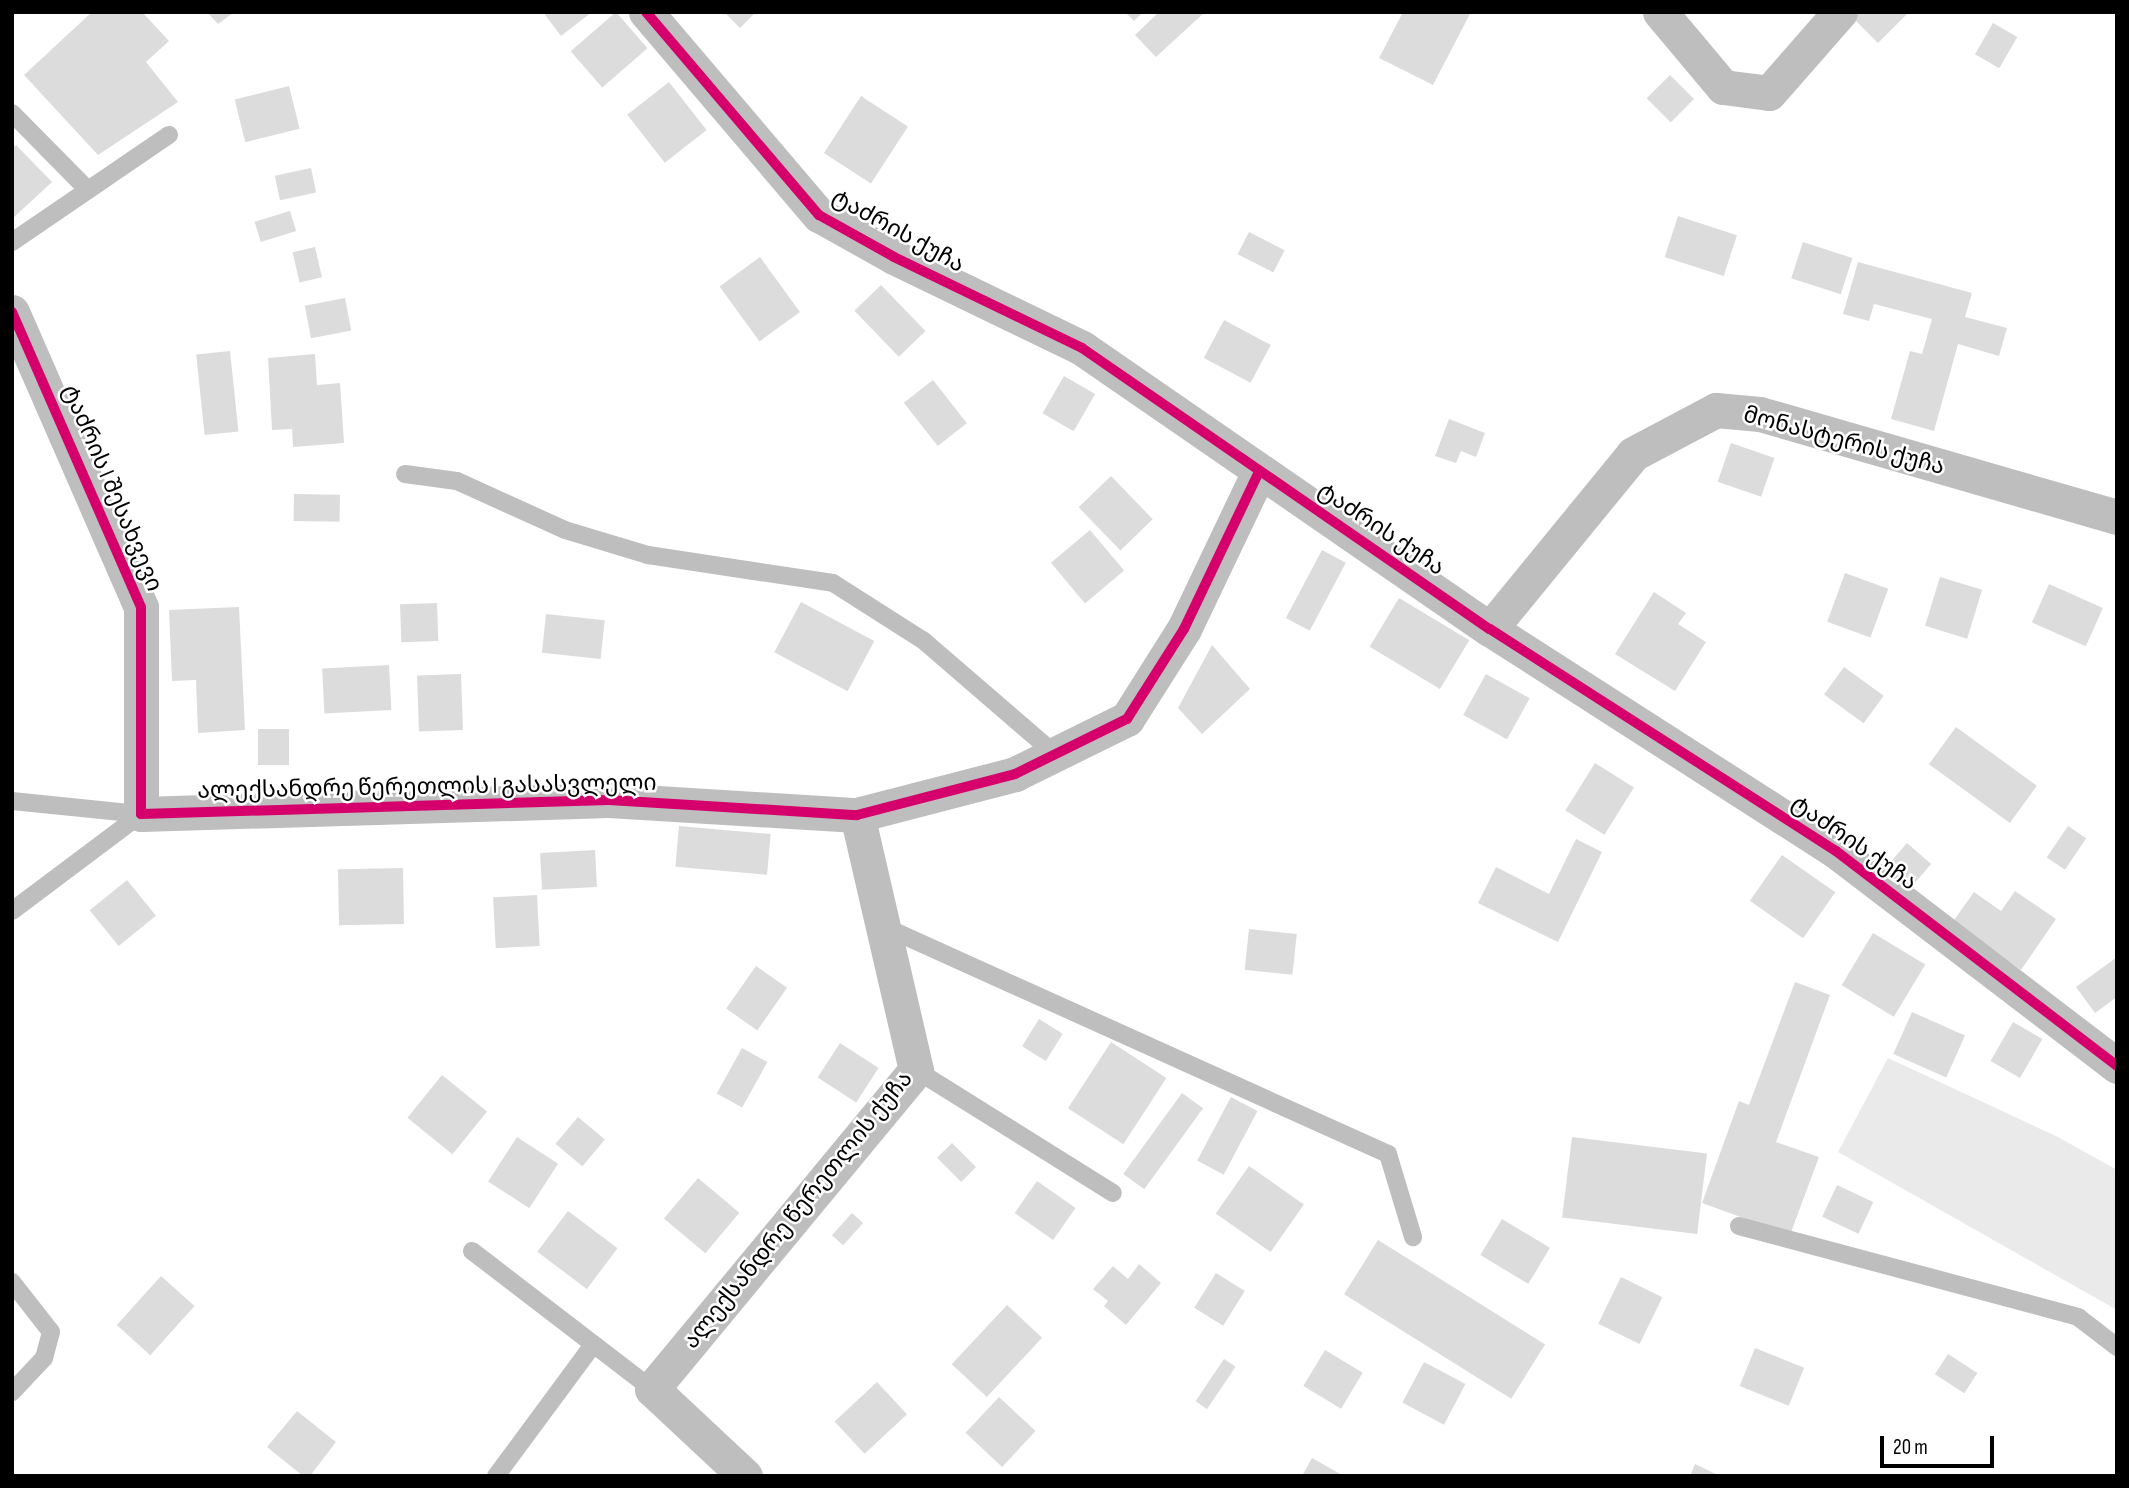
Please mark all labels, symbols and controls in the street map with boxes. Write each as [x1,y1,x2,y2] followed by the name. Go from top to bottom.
[827,183,969,279] street label: ტაძრის ქუჩა
[56,380,168,596] street label: ტაძრის I შესახვევი
[1740,401,1948,481] street label: მონასტერის ქუჩა
[1312,476,1450,582] street label: ტაძრის ქუჩა
[197,769,657,805] street label: ალექსანდრე წერეთლის I გასასვლელი
[1786,789,1922,897] street label: ტაძრის ქუჩა
[677,1066,919,1354] street label: ალექსანდრე წერეთლის ქუჩა
[1884,1422,1998,1466] scale bar
[1893,1435,1928,1460] text: 20 m

